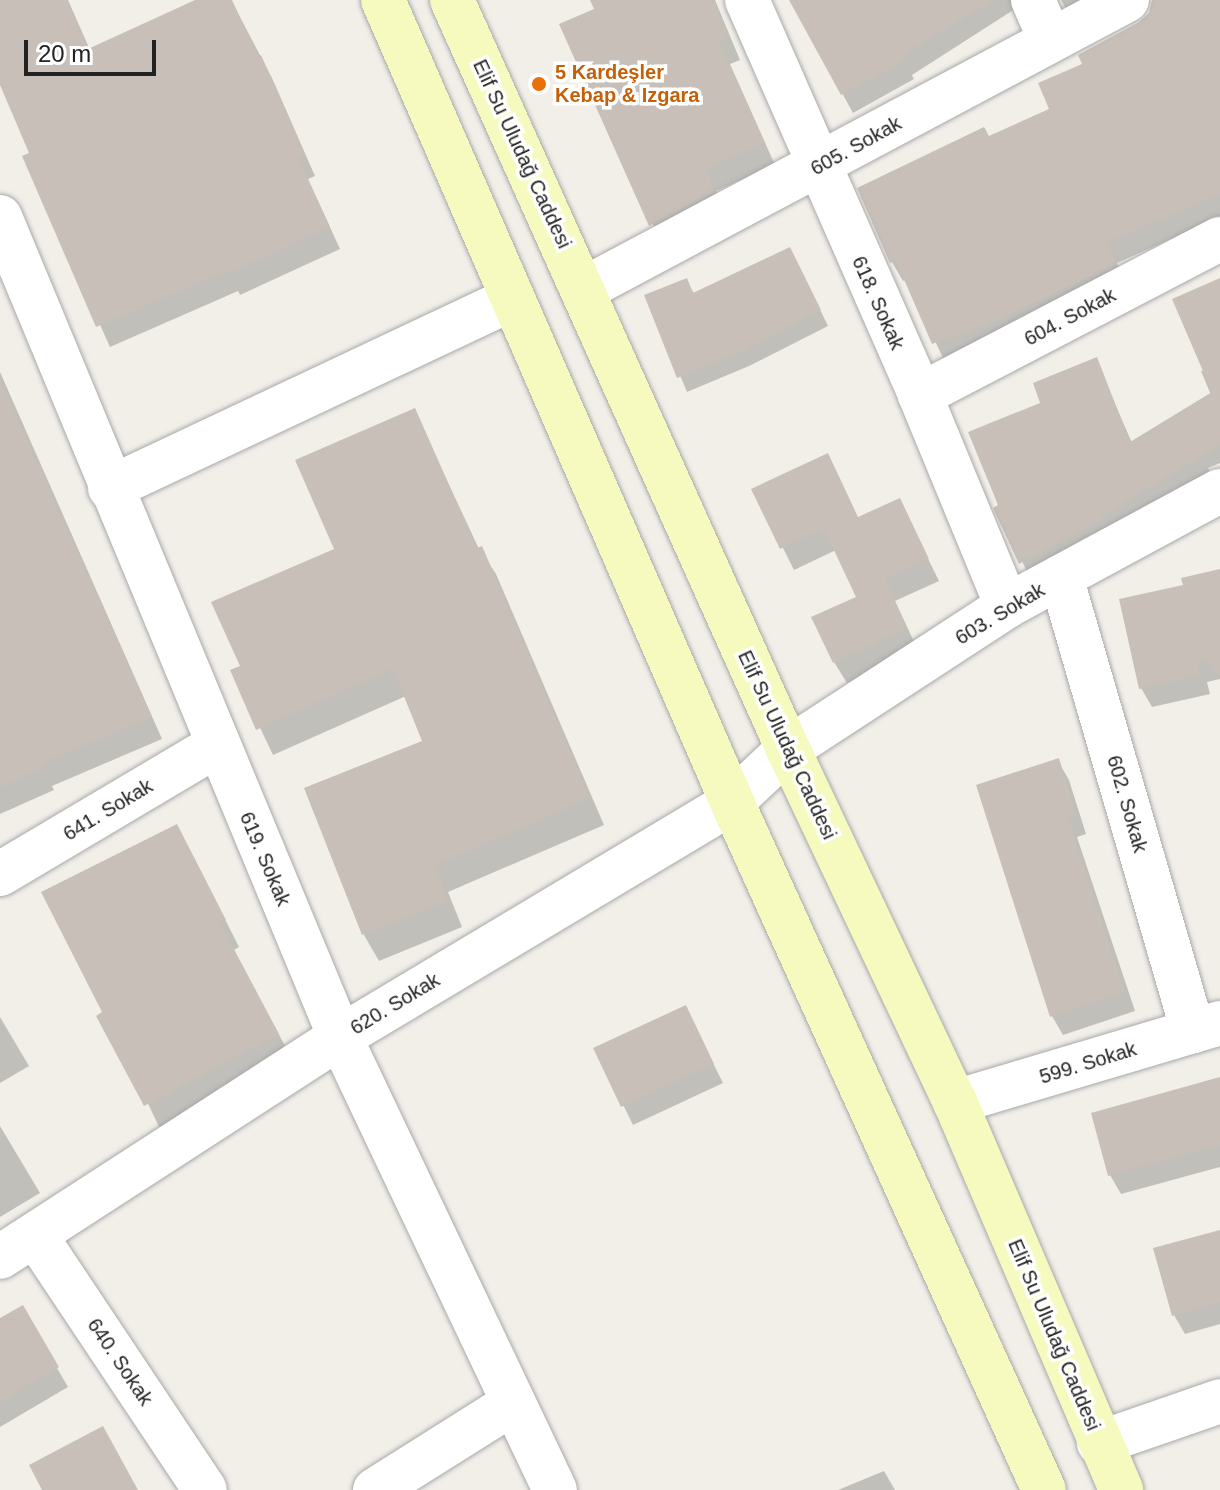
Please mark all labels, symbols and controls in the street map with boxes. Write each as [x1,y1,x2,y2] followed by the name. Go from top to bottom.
[28,24,160,74] scale bar
[38,40,91,67] text: 20 m
[468,56,576,252] street label: Elif Su Uludağ Caddesi
[555,60,699,107] place label: 5 Kardeşler Kebap & Izgara
[530,75,548,93] marker: 5 Kardeşler Kebap & Izgara
[806,111,906,181] street label: 605. Sokak
[847,252,909,354] street label: 618. Sokak
[1020,283,1120,351] street label: 604. Sokak
[951,578,1049,650] street label: 603. Sokak
[733,647,841,843] street label: Elif Su Uludağ Caddesi
[1102,753,1152,855] street label: 602. Sokak
[59,774,157,846] street label: 641. Sokak
[234,808,296,910] street label: 619. Sokak
[346,968,444,1040] street label: 620. Sokak
[1037,1037,1139,1089] street label: 599. Sokak
[1003,1236,1105,1434] street label: Elif Su Uludağ Caddesi
[82,1314,158,1410] street label: 640. Sokak

